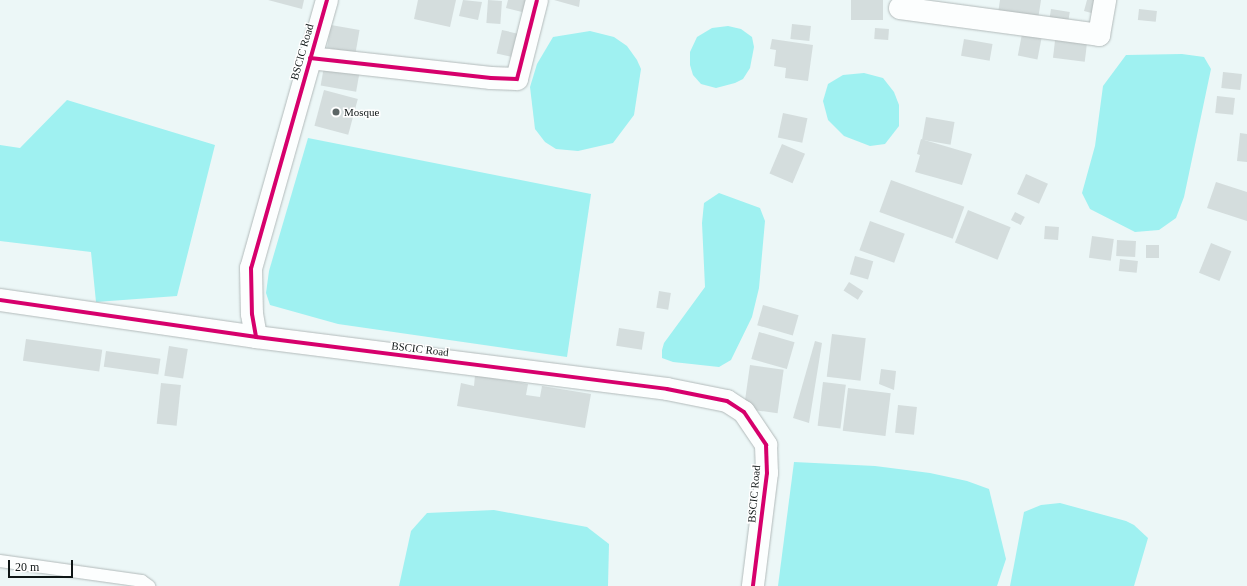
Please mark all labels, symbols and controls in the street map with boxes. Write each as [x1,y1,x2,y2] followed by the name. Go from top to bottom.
[288,22,316,82] street label: BSCIC Road
[344,105,379,119] place label: Mosque
[331,107,341,117] marker: Mosque
[391,339,449,359] street label: BSCIC Road
[745,465,763,523] street label: BSCIC Road
[10,552,75,578] scale bar
[15,560,39,574] text: 20 m

